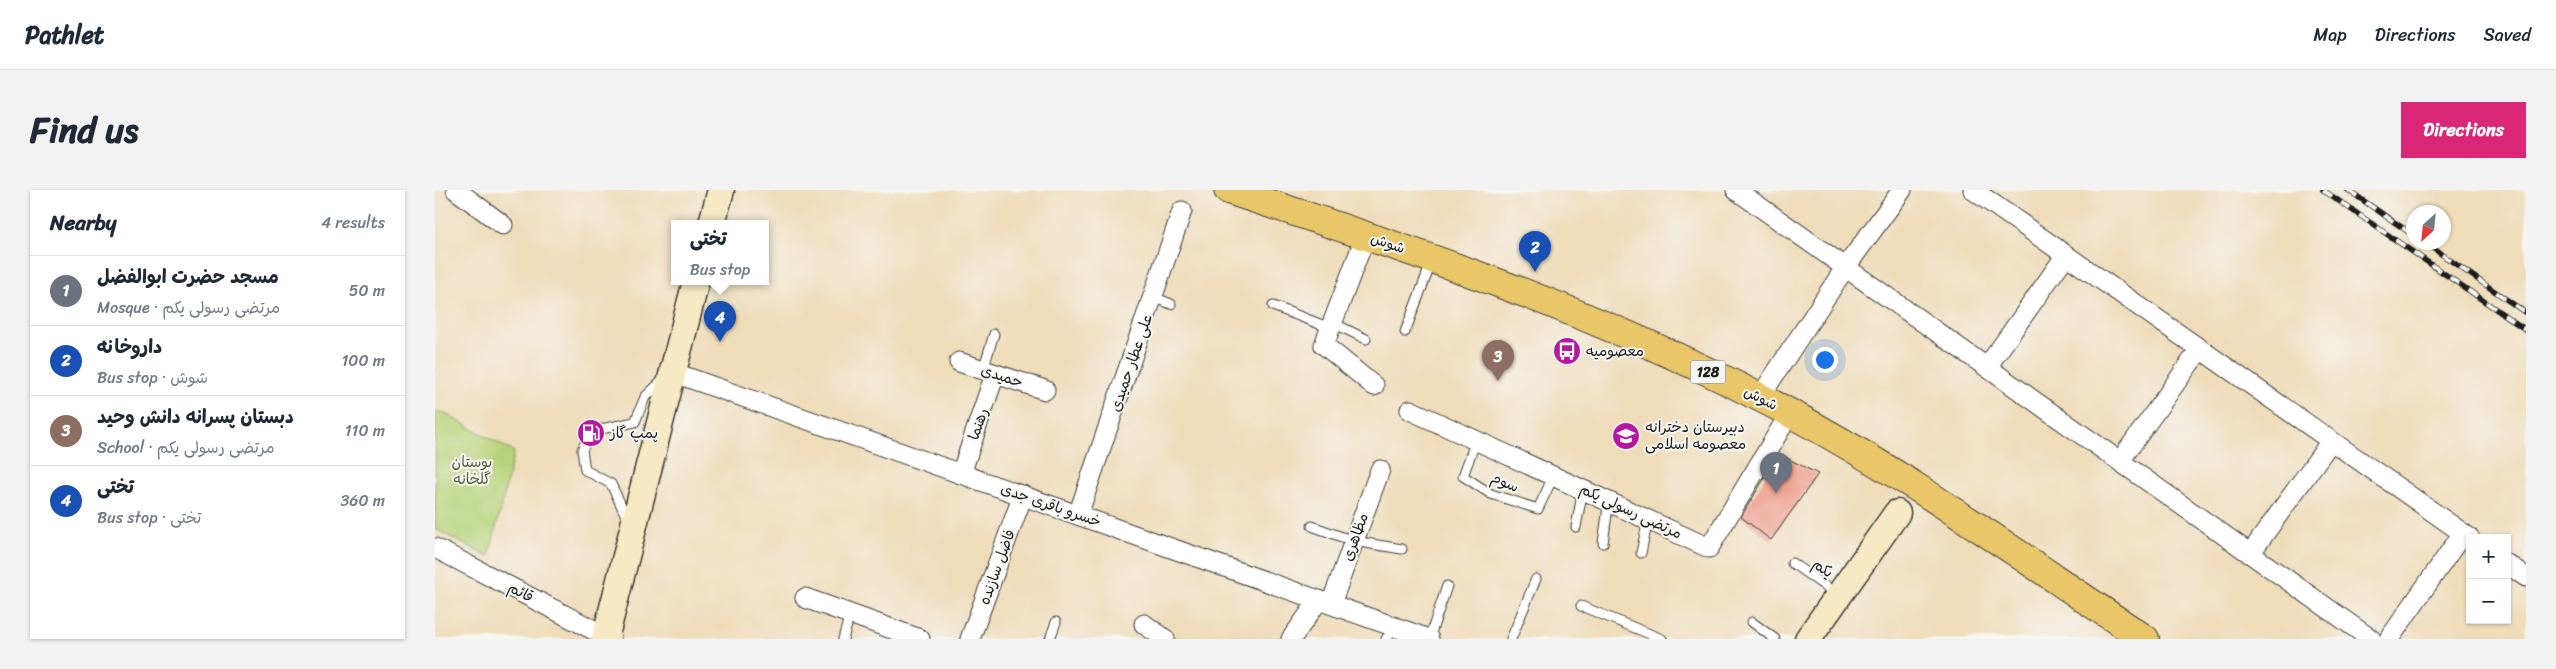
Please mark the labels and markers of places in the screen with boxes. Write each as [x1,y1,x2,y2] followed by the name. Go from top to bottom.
[1519,231,1551,272] pin: 2
[704,301,736,342] pin: 4
[1552,336,1582,366] bus stop icon: معصومیه
[1586,338,1644,364] place label: معصومیه
[1482,340,1514,381] pin: 3
[1645,414,1746,457] place label: دبیرستان دخترانه معصومه اسلامی
[576,418,606,448] fuel station icon: پمپ گاز
[609,420,658,446] place label: پمپ گاز
[1611,421,1641,451] school or university icon: دبیرستان دخترانه معصومه اسلامی
[1760,452,1792,493] pin: 1

